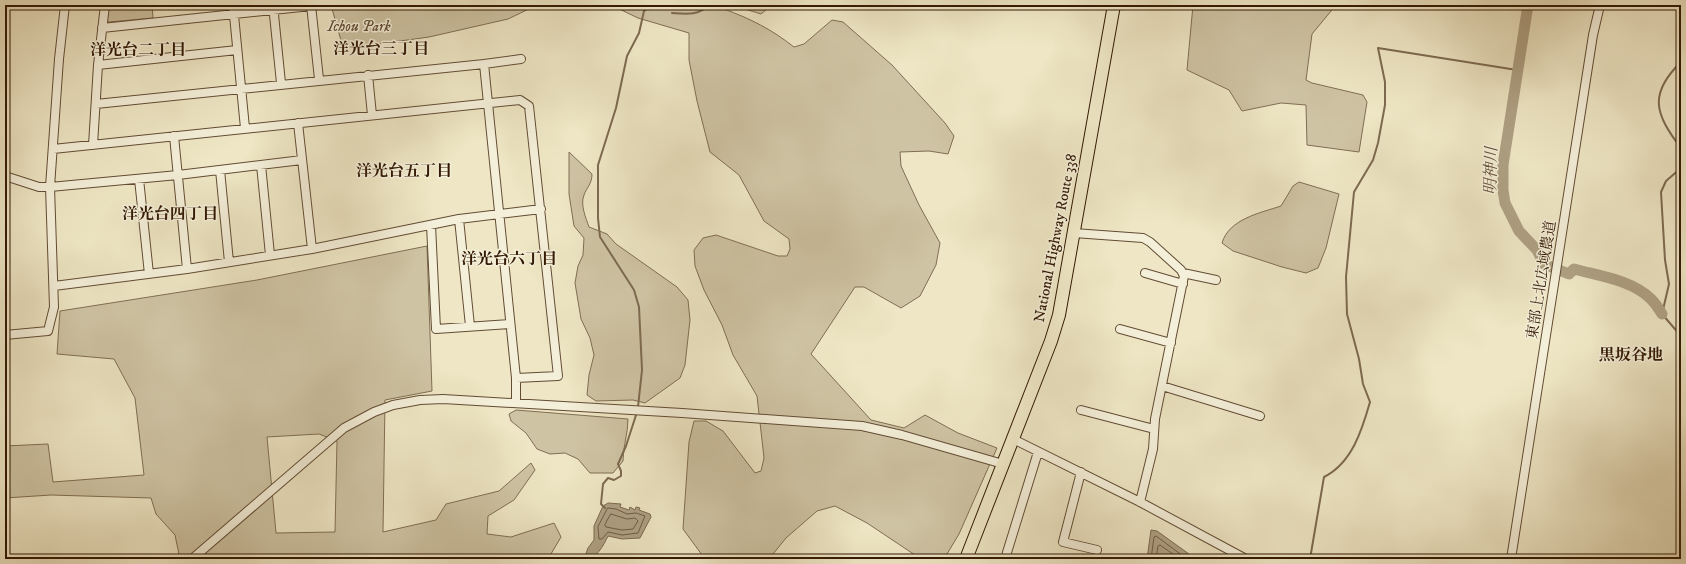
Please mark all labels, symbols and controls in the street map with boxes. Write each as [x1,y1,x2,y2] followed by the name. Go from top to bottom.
[326,17,391,36] park label: Ichou Park
[333,39,429,59] district label: 洋光台三丁目
[90,40,186,60] district label: 洋光台二丁目
[1481,145,1501,195] water label: 明神川
[1030,152,1081,324] street label: National Highway Route 338
[356,161,452,181] district label: 洋光台五丁目
[122,204,218,224] district label: 洋光台四丁目
[1523,219,1560,341] street label: 東部上北広域農道
[461,249,557,269] district label: 洋光台六丁目
[1599,345,1663,365] district label: 黒坂谷地

